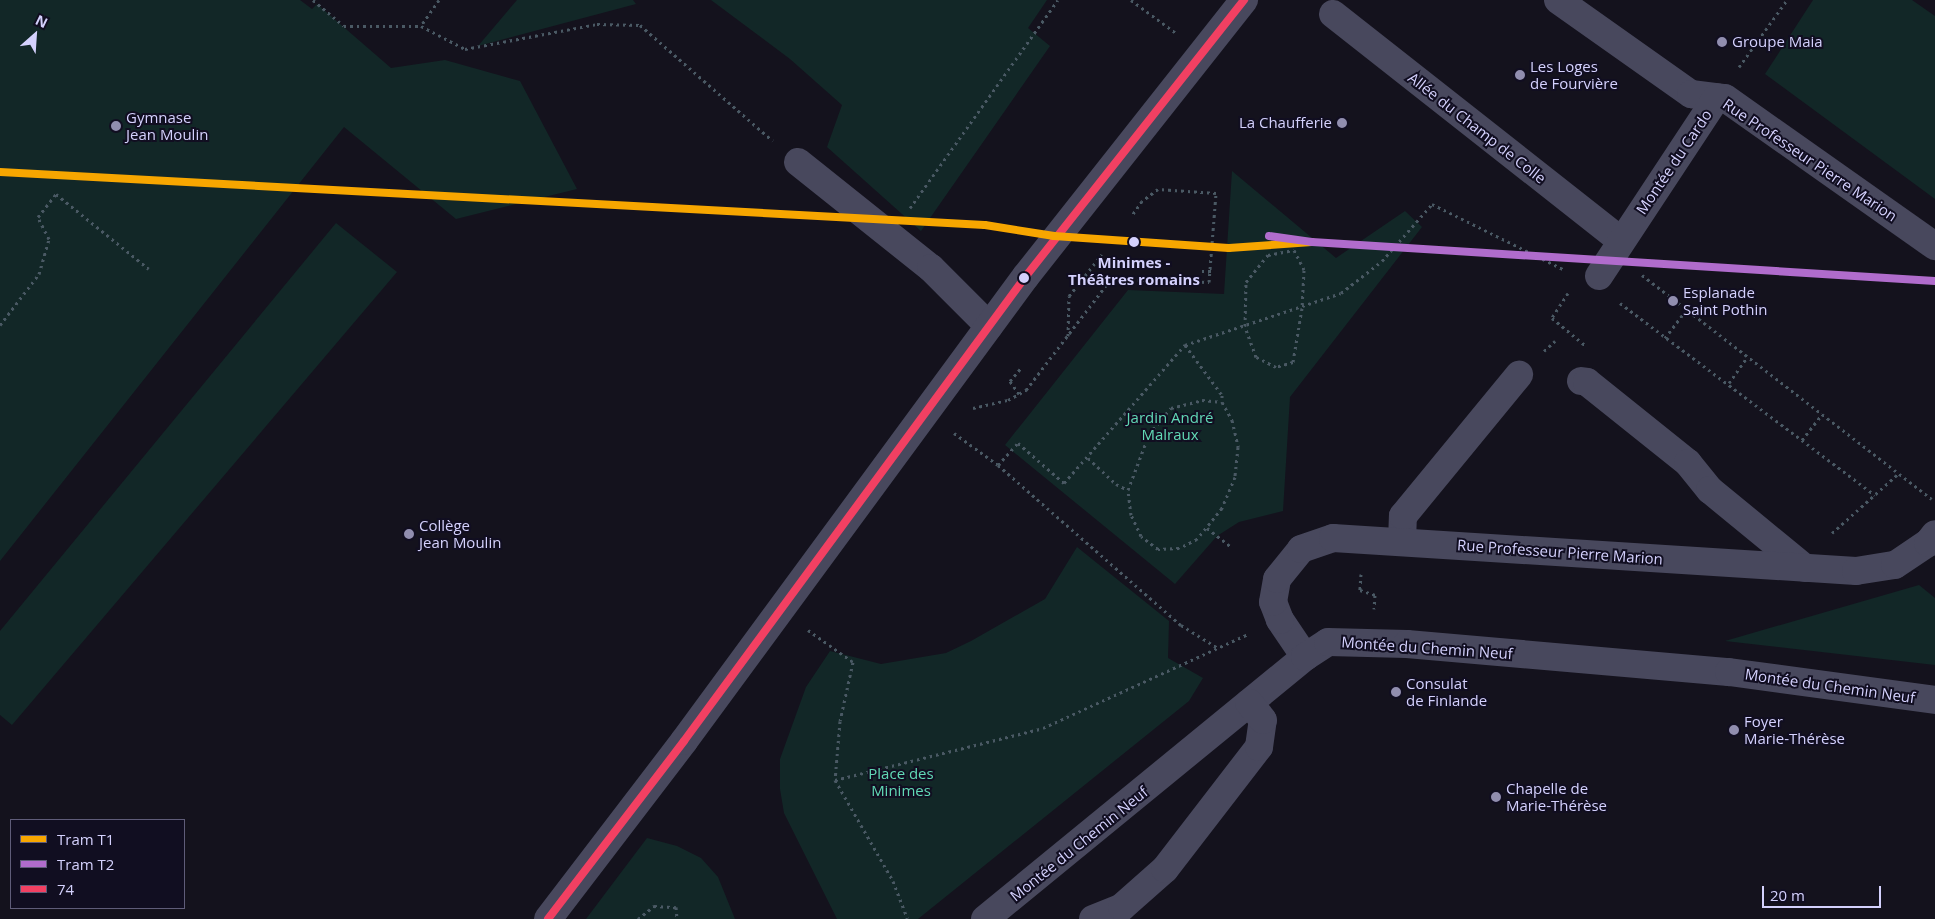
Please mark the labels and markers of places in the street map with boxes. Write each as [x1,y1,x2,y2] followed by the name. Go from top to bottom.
[1732,33,1823,51] place label: Groupe Maia
[1716,36,1728,48] marker: Groupe Maia
[1530,57,1618,92] place label: Les Loges de Fourvière
[1514,69,1526,81] marker: Les Loges de Fourvière
[126,108,208,143] place label: Gymnase Jean Moulin
[1239,114,1332,132] place label: La Chaufferie
[1336,117,1348,129] marker: La Chaufferie
[110,120,122,132] marker: Gymnase Jean Moulin
[1125,233,1143,251] marker: Minimes - Théâtres romains
[1068,253,1200,288] place label: Minimes - Théâtres romains
[1019,273,1029,283] unlabelled marker
[1683,283,1767,318] place label: Esplanade Saint Pothin
[1667,295,1679,307] marker: Esplanade Saint Pothin
[419,516,501,551] place label: Collège Jean Moulin
[403,528,415,540] marker: Collège Jean Moulin
[1406,674,1487,709] place label: Consulat de Finlande
[1390,686,1402,698] marker: Consulat de Finlande
[1744,712,1845,747] place label: Foyer Marie-Thérèse
[1728,724,1740,736] marker: Foyer Marie-Thérèse
[1506,779,1607,814] place label: Chapelle de Marie-Thérèse
[1490,791,1502,803] marker: Chapelle de Marie-Thérèse

